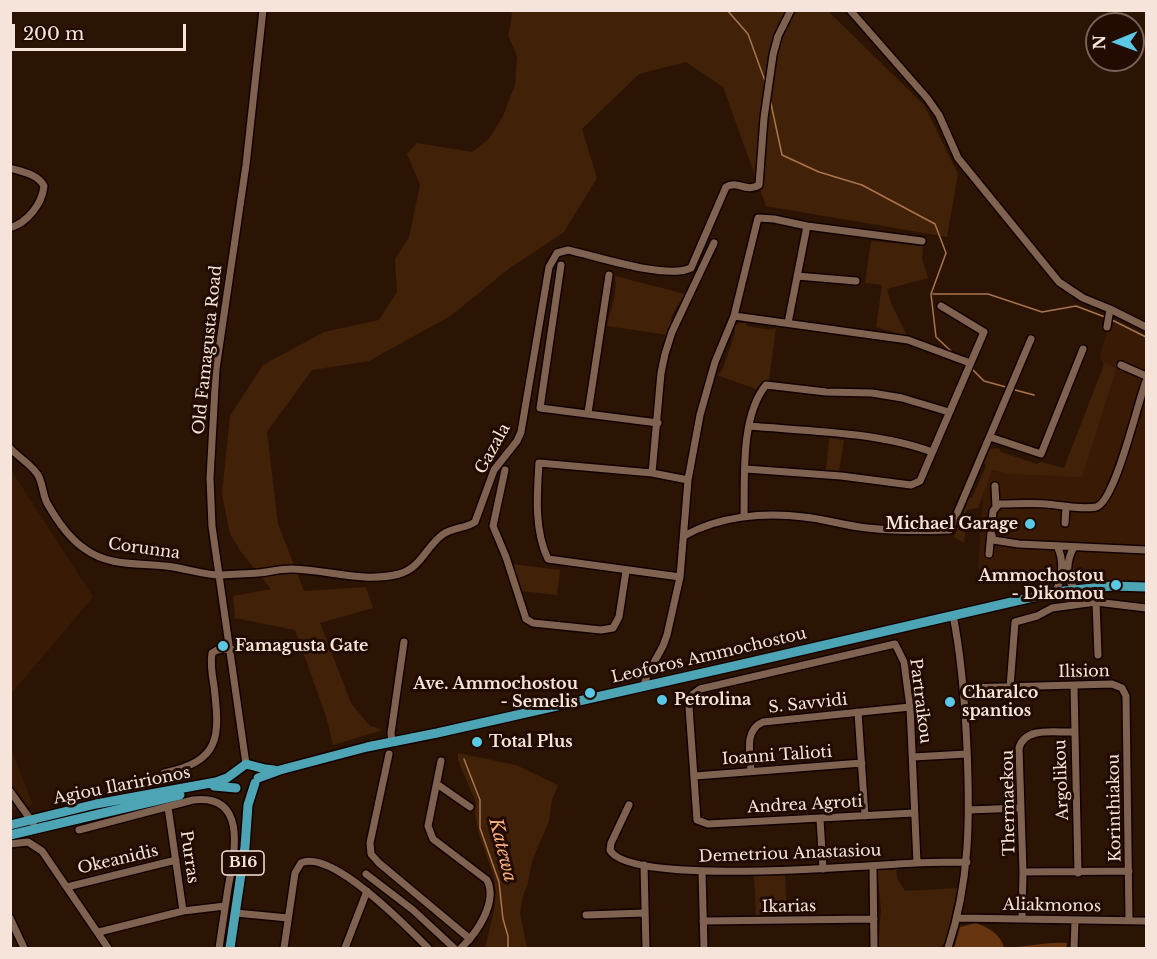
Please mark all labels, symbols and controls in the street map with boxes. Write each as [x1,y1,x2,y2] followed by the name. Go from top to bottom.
[15,12,189,50] scale bar
[1085,12,1145,72] north arrow
[23,23,84,45] text: 200 m
[1089,35,1109,50] text: N
[190,264,226,436] street label: Old Famagusta Road
[471,420,515,478] street label: Gazala
[886,514,1018,534] place label: Michael Garage
[1023,517,1037,531] marker: Michael Garage
[107,534,181,564] street label: Corunna
[979,566,1104,604] place label: Ammochostou - Dikomou
[1109,578,1123,592] marker: Ammochostou - Dikomou
[610,624,808,688] street label: Leoforos Ammochostou
[235,636,368,656] place label: Famagusta Gate
[216,639,230,653] marker: Famagusta Gate
[905,657,935,745] street label: Partraikou
[1058,662,1110,682] street label: Ilision
[413,674,578,712] place label: Ave. Ammochostou - Semelis
[962,683,1038,721] place label: Charalco spantios
[583,686,597,700] marker: Ave. Ammochostou - Semelis
[674,690,751,710] place label: Petrolina
[768,690,848,718] street label: S. Savvidi
[655,693,669,707] marker: Petrolina
[943,695,957,709] marker: Charalco spantios
[489,732,573,752] place label: Total Plus
[470,735,484,749] marker: Total Plus
[1051,739,1073,821] street label: Argolikou
[721,743,833,769] street label: Ioanni Talioti
[998,750,1020,856] street label: Thermaekou
[1104,754,1126,862] street label: Korinthiakou
[52,763,192,809] street label: Agiou Ilaririonos
[747,792,863,818] street label: Andrea Agroti
[484,816,520,884] water label: Katewa
[176,829,202,885] street label: Purras
[76,841,160,879] street label: Okeanidis
[698,841,882,867] street label: Demetriou Anastasiou
[222,851,264,875] road number: B16
[1003,896,1101,916] street label: Aliakmonos
[762,897,816,917] street label: Ikarias

